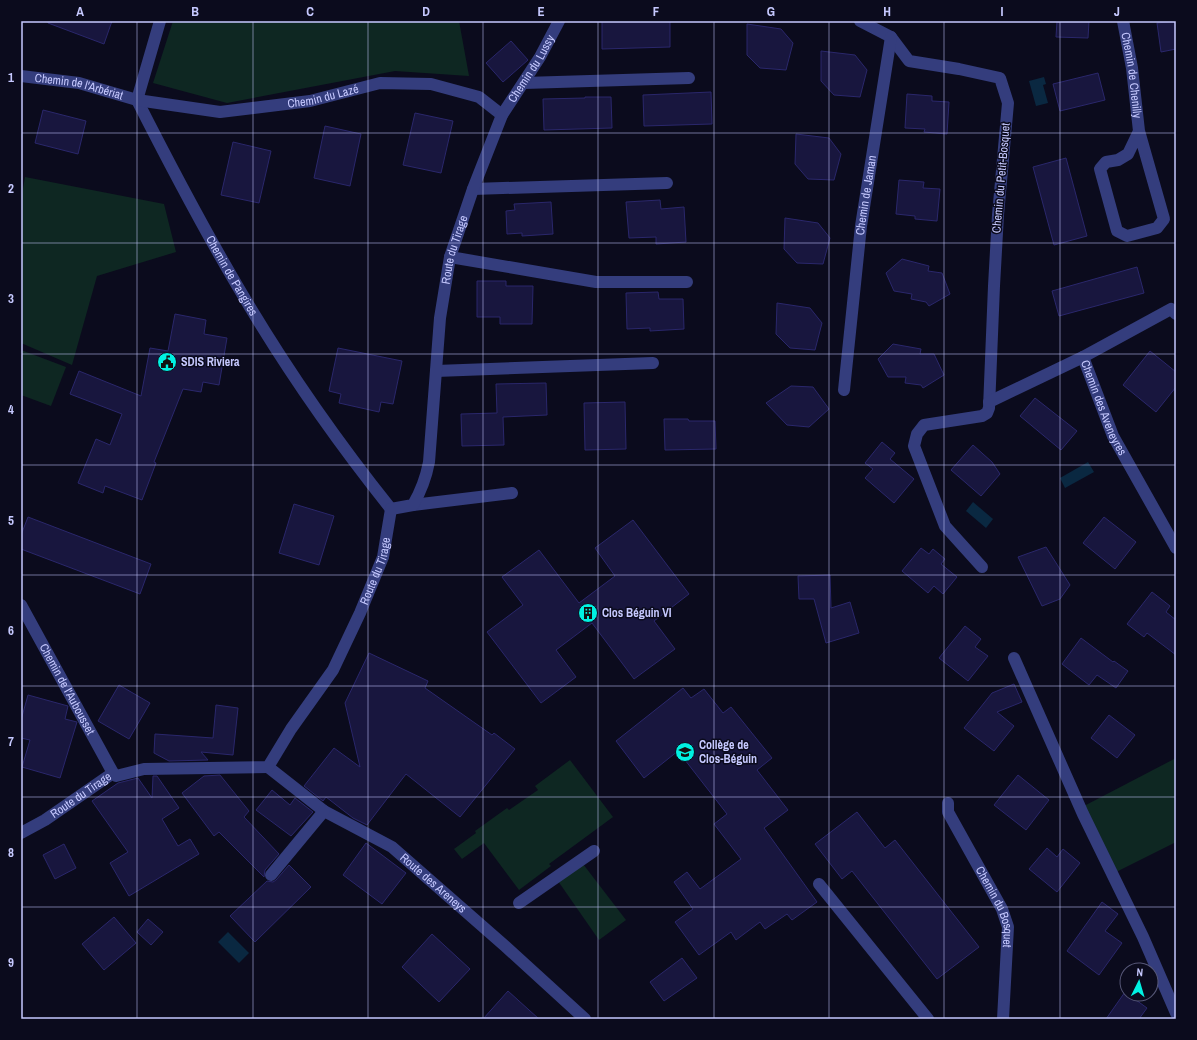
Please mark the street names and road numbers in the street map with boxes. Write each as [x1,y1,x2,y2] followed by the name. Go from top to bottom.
[1117,31,1146,119] street label: Chemin de Chenilly
[504,32,558,106] street label: Chemin du Lussy
[34,70,125,104] street label: Chemin de l'Arbériat
[287,81,360,112] street label: Chemin du Lazé
[988,122,1014,234] street label: Chemin du Petit-Bosquet
[852,154,880,236] street label: Chemin de Jaman
[438,213,472,285] street label: Route du Tirage
[202,233,261,319] street label: Chemin de Pangires
[1077,358,1130,458] street label: Chemin des Aveneyres
[356,536,394,607] street label: Route du Tirage
[36,641,99,738] street label: Chemin de l'Aubousset
[47,768,115,822] street label: Route du Tirage
[397,850,470,917] street label: Route des Areneys
[972,864,1016,948] street label: Chemin du Bosquet

